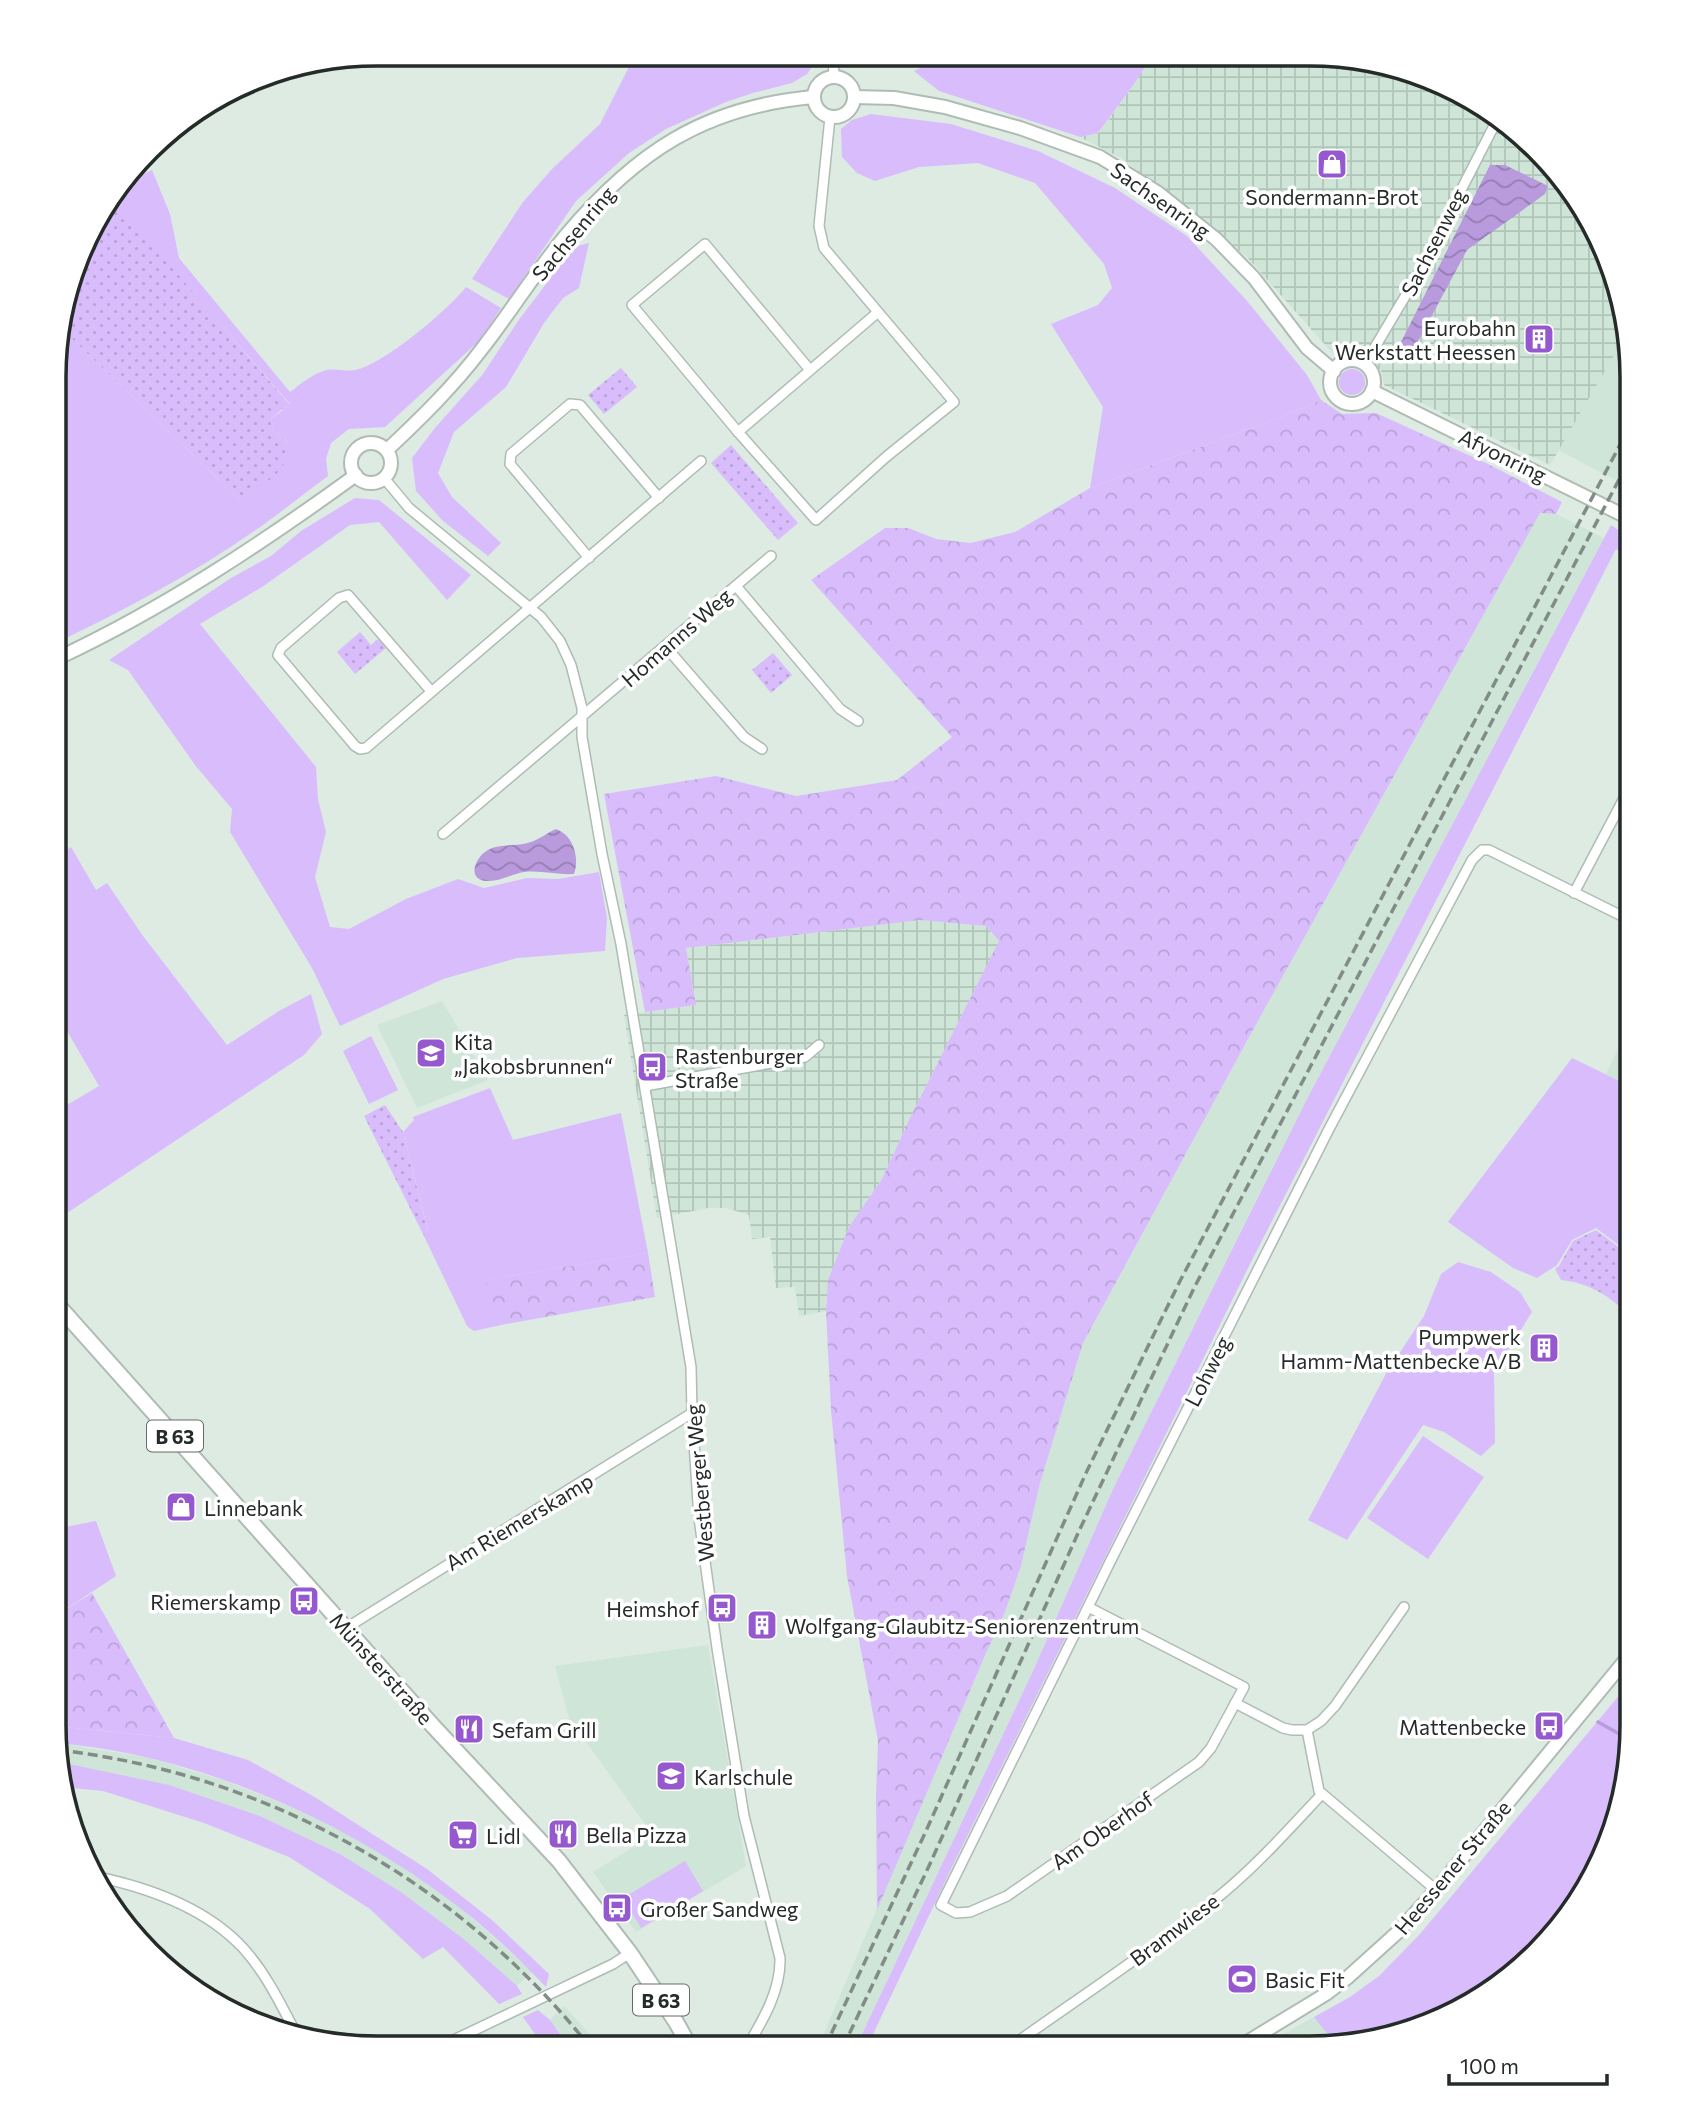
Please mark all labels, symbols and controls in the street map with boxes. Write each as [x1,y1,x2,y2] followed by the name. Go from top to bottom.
[1315,147,1349,181] shop icon: Sondermann-Brot
[1106,157,1216,243] street label: Sachsenring
[526,181,620,285] street label: Sachsenring
[1245,184,1419,209] place label: Sondermann-Brot
[1395,184,1471,300] street label: Sachsenweg
[1335,315,1516,364] place label: Eurobahn Werkstatt Heessen
[1522,322,1556,356] building icon: Eurobahn Werkstatt Heessen
[1455,423,1551,487] street label: Afyonring
[616,582,736,692] street label: Homanns Weg
[454,1029,613,1078] place label: Kita „Jakobsbrunnen“
[414,1036,448,1070] school or university icon: Kita „Jakobsbrunnen“
[675,1043,804,1092] place label: Rastenburger Straße
[635,1050,669,1084] bus stop icon: Rastenburger Straße
[1280,1324,1521,1373] place label: Pumpwerk Hamm-Mattenbecke A/B
[1527,1331,1561,1365] building icon: Pumpwerk Hamm-Mattenbecke A/B
[1179,1332,1235,1410] street label: Lohweg
[680,1403,718,1563] street label: Westberger Weg
[147,1420,203,1452] road number: B 63
[441,1467,597,1575] street label: Am Riemerskamp
[164,1490,198,1524] shop icon: Linnebank
[204,1495,303,1520] place label: Linnebank
[287,1584,321,1618] bus stop icon: Riemerskamp
[150,1589,281,1614] place label: Riemerskamp
[705,1591,739,1625] bus stop icon: Heimshof
[606,1596,700,1621] place label: Heimshof
[325,1607,439,1729] street label: Münsterstraße
[745,1608,779,1642] building icon: Wolfgang-Glaubitz-Seniorenzentrum
[785,1613,1139,1638] place label: Wolfgang-Glaubitz-Seniorenzentrum
[1532,1709,1566,1743] bus stop icon: Mattenbecke
[452,1712,486,1746] restaurant icon: Sefam Grill
[1399,1714,1526,1739] place label: Mattenbecke
[492,1717,597,1742] place label: Sefam Grill
[654,1759,688,1793] school or university icon: Karlschule
[694,1764,793,1789] place label: Karlschule
[1046,1785,1158,1874] street label: Am Oberhof
[1389,1795,1515,1939] street label: Heessener Straße
[546,1817,580,1851] restaurant icon: Bella Pizza
[446,1818,480,1852] supermarket icon: Lidl
[586,1822,687,1847] place label: Bella Pizza
[486,1823,521,1848] place label: Lidl
[1125,1888,1223,1970] street label: Bramwiese
[600,1891,634,1925] bus stop icon: Großer Sandweg
[640,1896,798,1921] place label: Großer Sandweg
[1225,1962,1259,1996] sports icon: Basic Fit
[1265,1967,1345,1992] place label: Basic Fit
[633,1984,689,2016] road number: B 63
[1449,2042,1606,2086] scale bar
[1460,2053,1519,2078] text: 100 m

